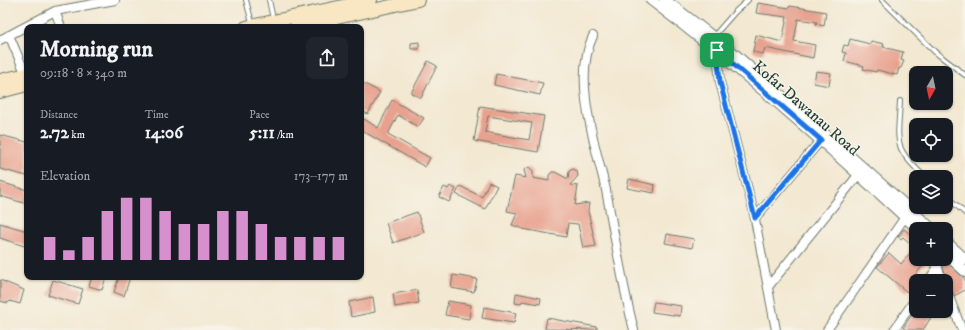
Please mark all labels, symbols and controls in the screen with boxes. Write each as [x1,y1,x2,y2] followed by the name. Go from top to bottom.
[700,33,734,67] pin
[40,36,153,63] text: Morning run
[306,37,348,79] button: share
[706,39,728,61] icon: arrive
[748,56,864,160] street label: Kofar Dawanau Road
[40,65,127,81] text: 09:18 · 8 × 340 m
[909,66,953,110] north arrow
[909,66,953,318] map controls
[40,108,78,122] text: Distance
[145,108,169,122] text: Time
[249,108,270,122] text: Pace
[909,118,953,162] button: locate
[40,122,69,144] text: 2.72
[145,122,183,144] text: 14:06
[249,122,275,144] text: 5:11
[69,128,85,142] text: km
[275,128,294,142] text: /km
[40,168,90,184] text: Elevation
[294,168,348,184] text: 173–177 m
[909,170,953,214] button: layers
[909,222,953,266] button: +
[909,274,953,318] button: −

